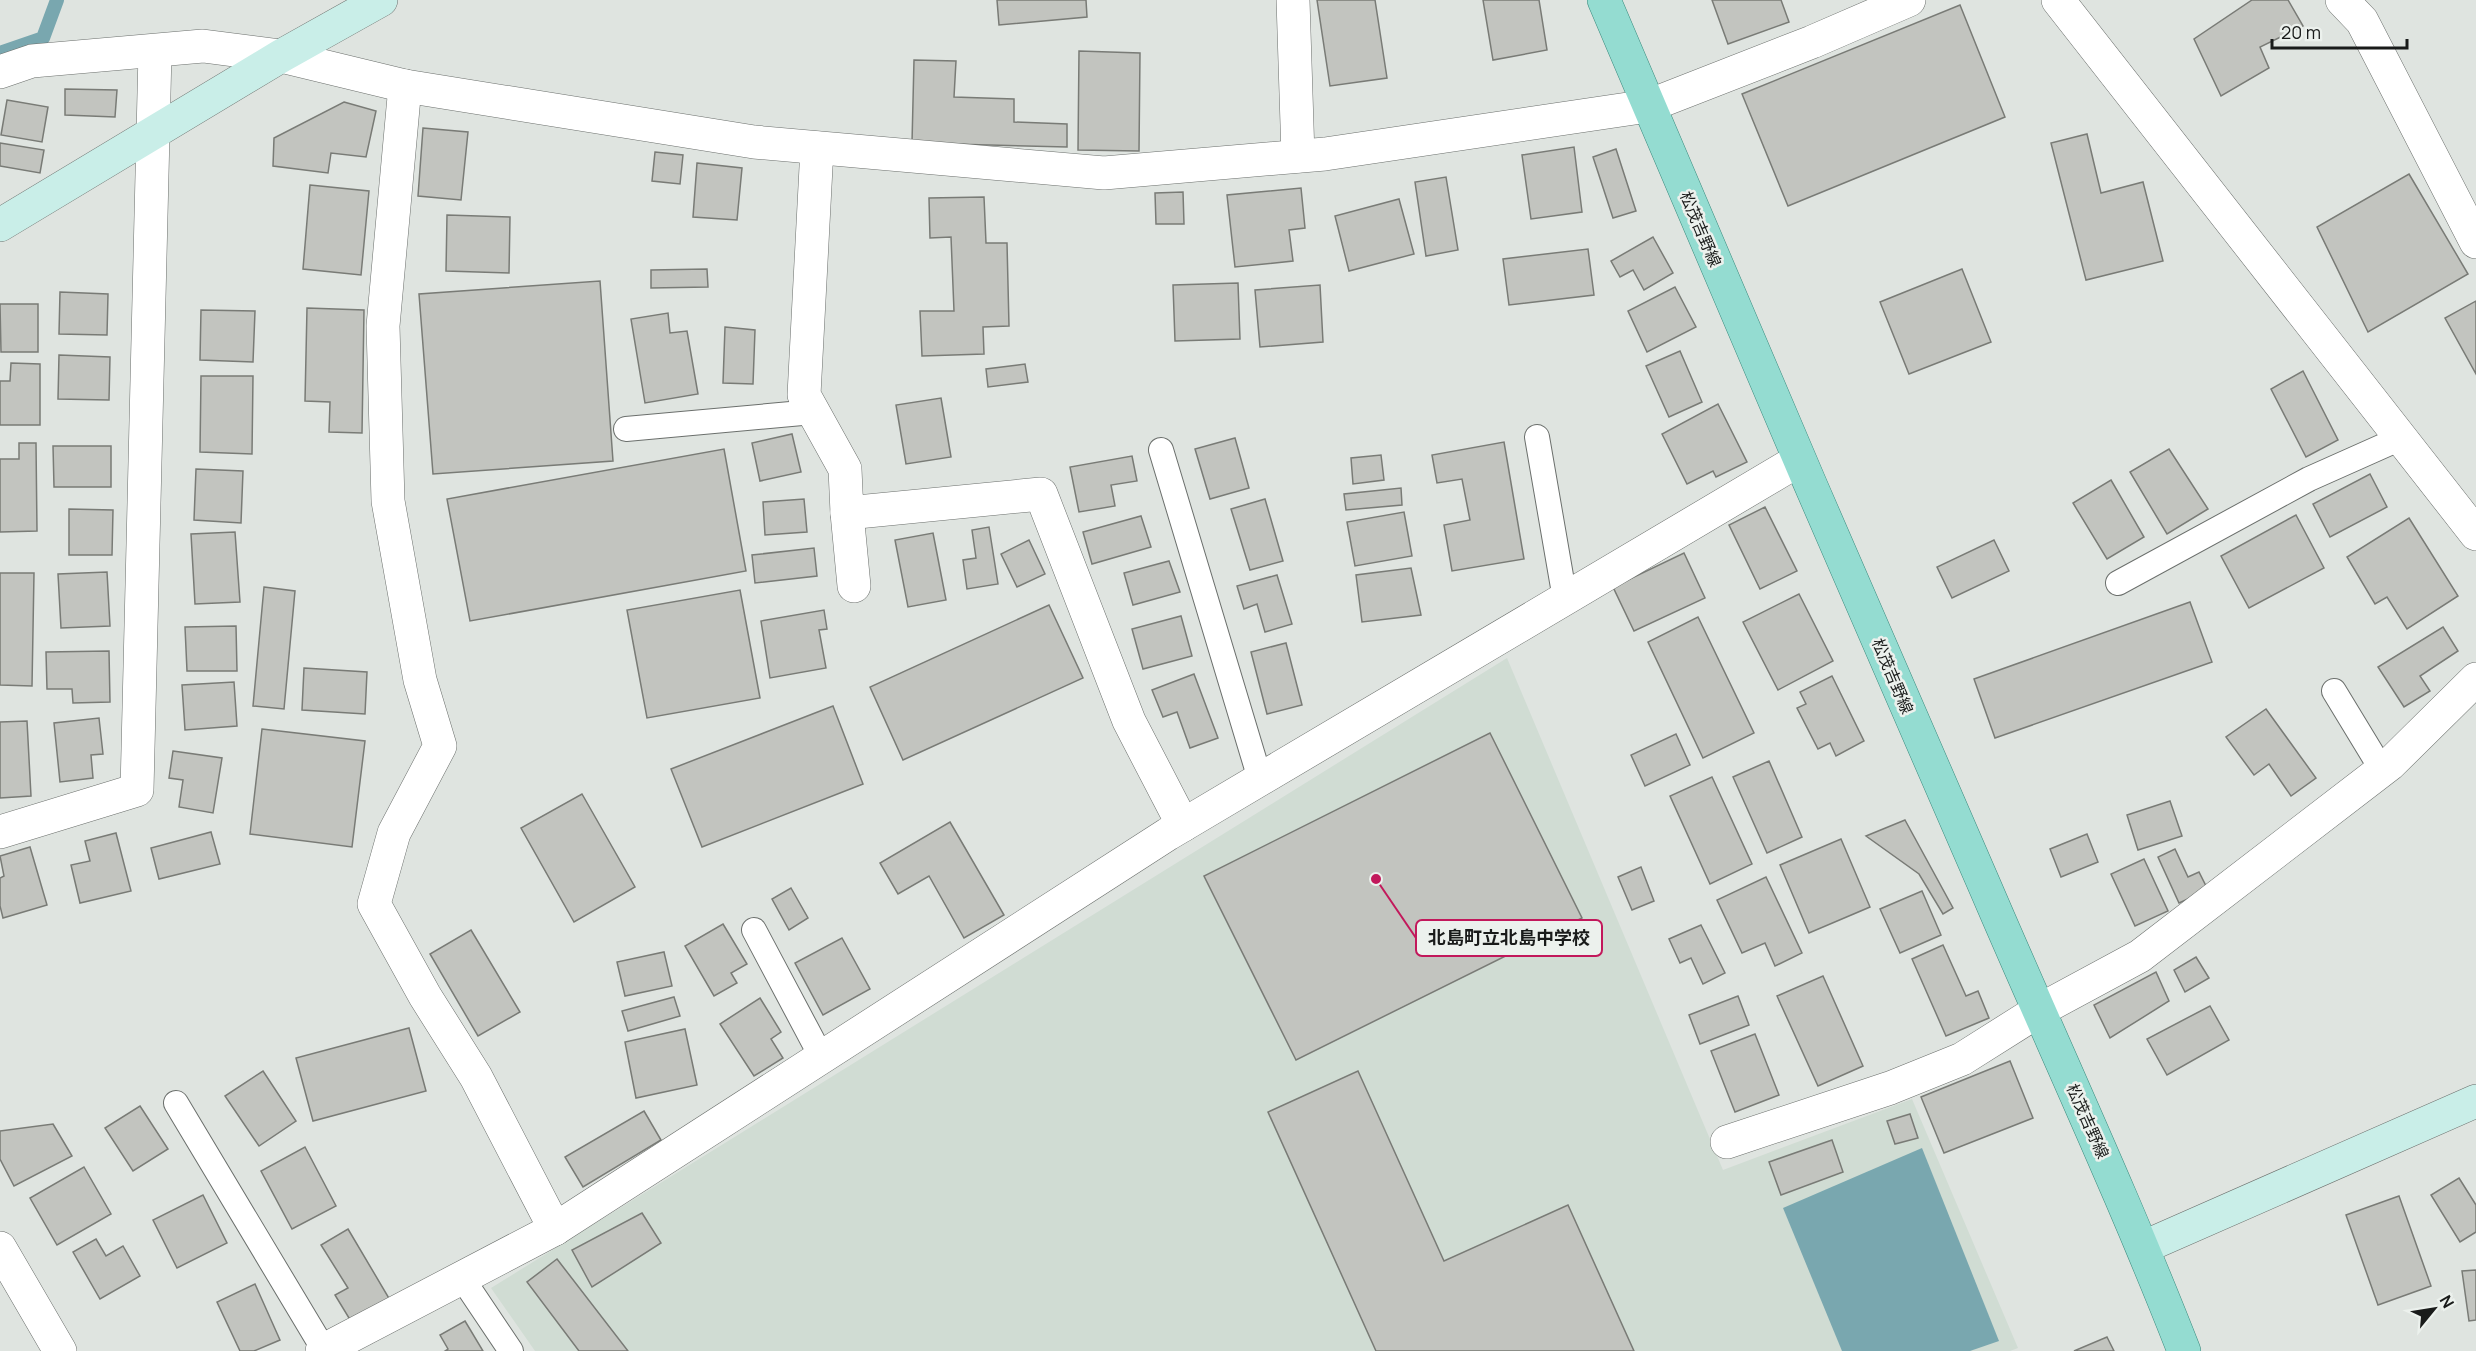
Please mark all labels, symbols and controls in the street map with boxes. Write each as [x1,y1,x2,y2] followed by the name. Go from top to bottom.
[2272,12,2407,50] scale bar
[2281,20,2321,44] text: 20 m
[1675,188,1727,270] street label: 松茂吉野線
[1867,635,1919,717] street label: 松茂吉野線
[1416,920,1602,956] callout: 北島町立北島中学校
[1428,925,1590,949] text: 北島町立北島中学校
[2062,1080,2114,1162] street label: 松茂吉野線
[2404,1279,2464,1339] north arrow
[2435,1291,2459,1312] text: N

